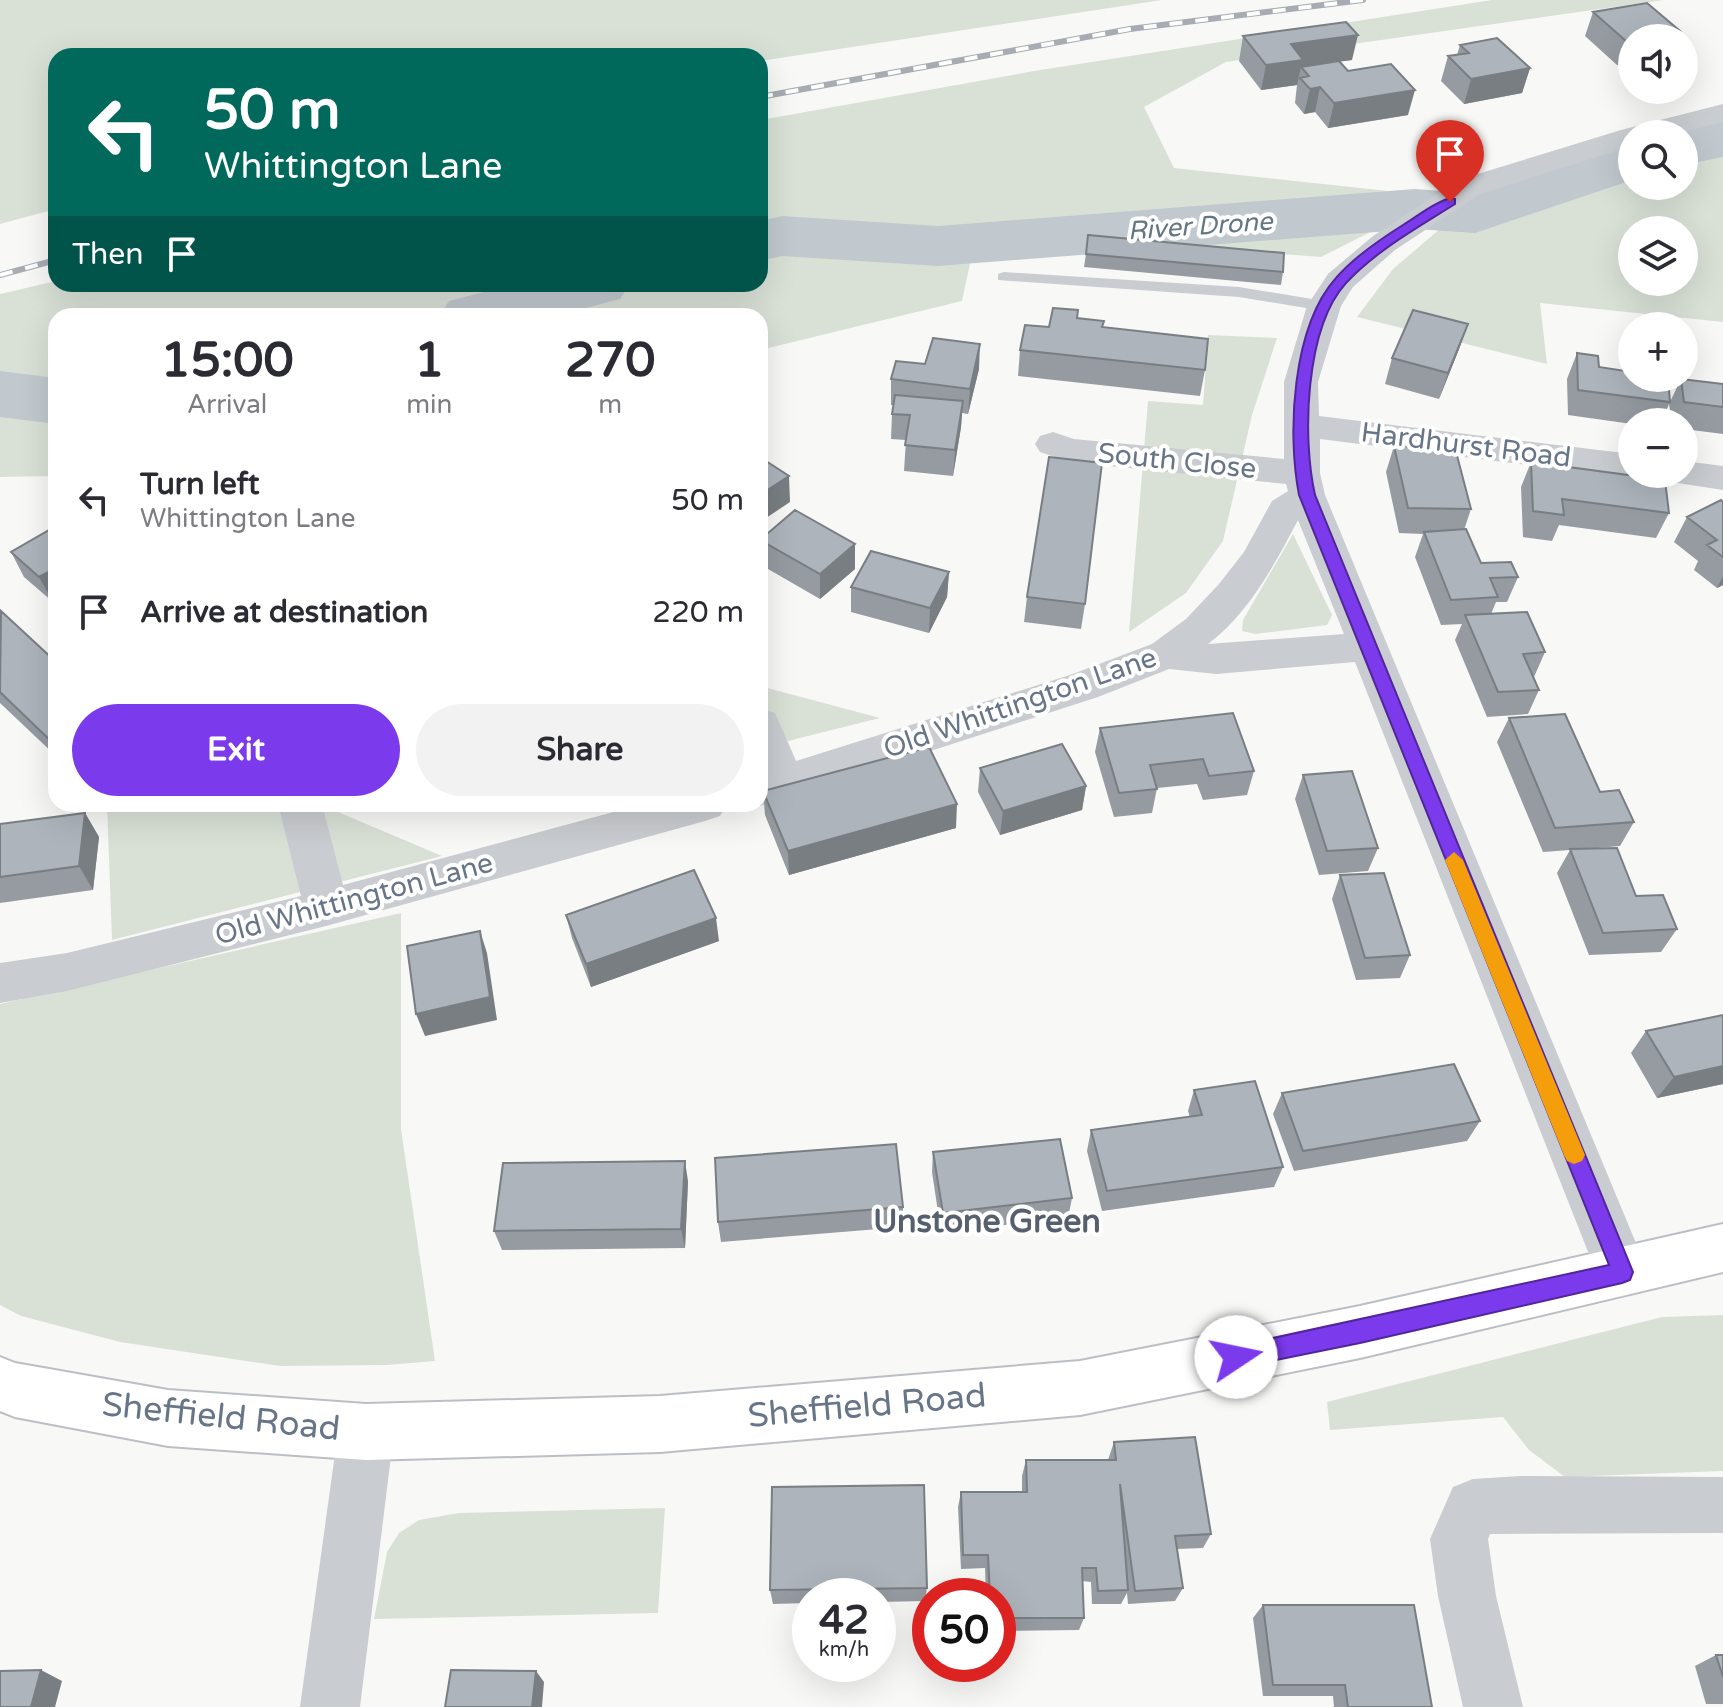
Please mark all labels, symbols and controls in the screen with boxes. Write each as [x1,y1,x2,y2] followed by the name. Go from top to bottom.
[1618,24,1698,488] map controls
[1618,24,1698,104] button: sound
[204,77,340,144] text: 50 m
[72,80,176,184] icon: left
[1416,120,1484,202] pin
[1618,120,1698,200] button: search
[1428,132,1472,176] icon: arrive
[204,145,502,188] text: Whittington Lane
[1126,205,1275,247] water label: River Drone
[1618,216,1698,296] button: layers
[160,232,204,276] icon: arrive
[72,236,144,273] text: Then
[1618,312,1698,392] button: +
[161,332,294,390] text: 15:00
[414,332,444,390] text: 1
[565,332,655,390] text: 270
[187,389,267,420] text: Arrival
[406,389,452,420] text: min
[598,389,622,420] text: m
[1618,408,1698,488] button: −
[1359,415,1573,475] street label: Hardhurst Road
[1096,436,1258,486] street label: South Close
[140,466,259,503] text: Turn left
[72,478,116,522] icon: left
[671,482,744,519] text: 50 m
[140,503,355,534] text: Whittington Lane
[72,590,116,634] icon: arrive
[140,594,428,631] text: Arrive at destination
[652,594,744,631] text: 220 m
[879,640,1161,766] street label: Old Whittington Lane
[72,704,400,796] button: Exit
[416,704,744,796] button: Share
[211,846,497,952] street label: Old Whittington Lane
[873,1203,1101,1241] district label: Unstone Green
[1194,1315,1278,1399] position arrow
[746,1375,988,1437] street label: Sheffield Road
[100,1384,342,1450] street label: Sheffield Road
[912,1578,1016,1682] speed limit sign: 50
[819,1596,869,1644] text: 42
[819,1638,869,1662] text: km/h

